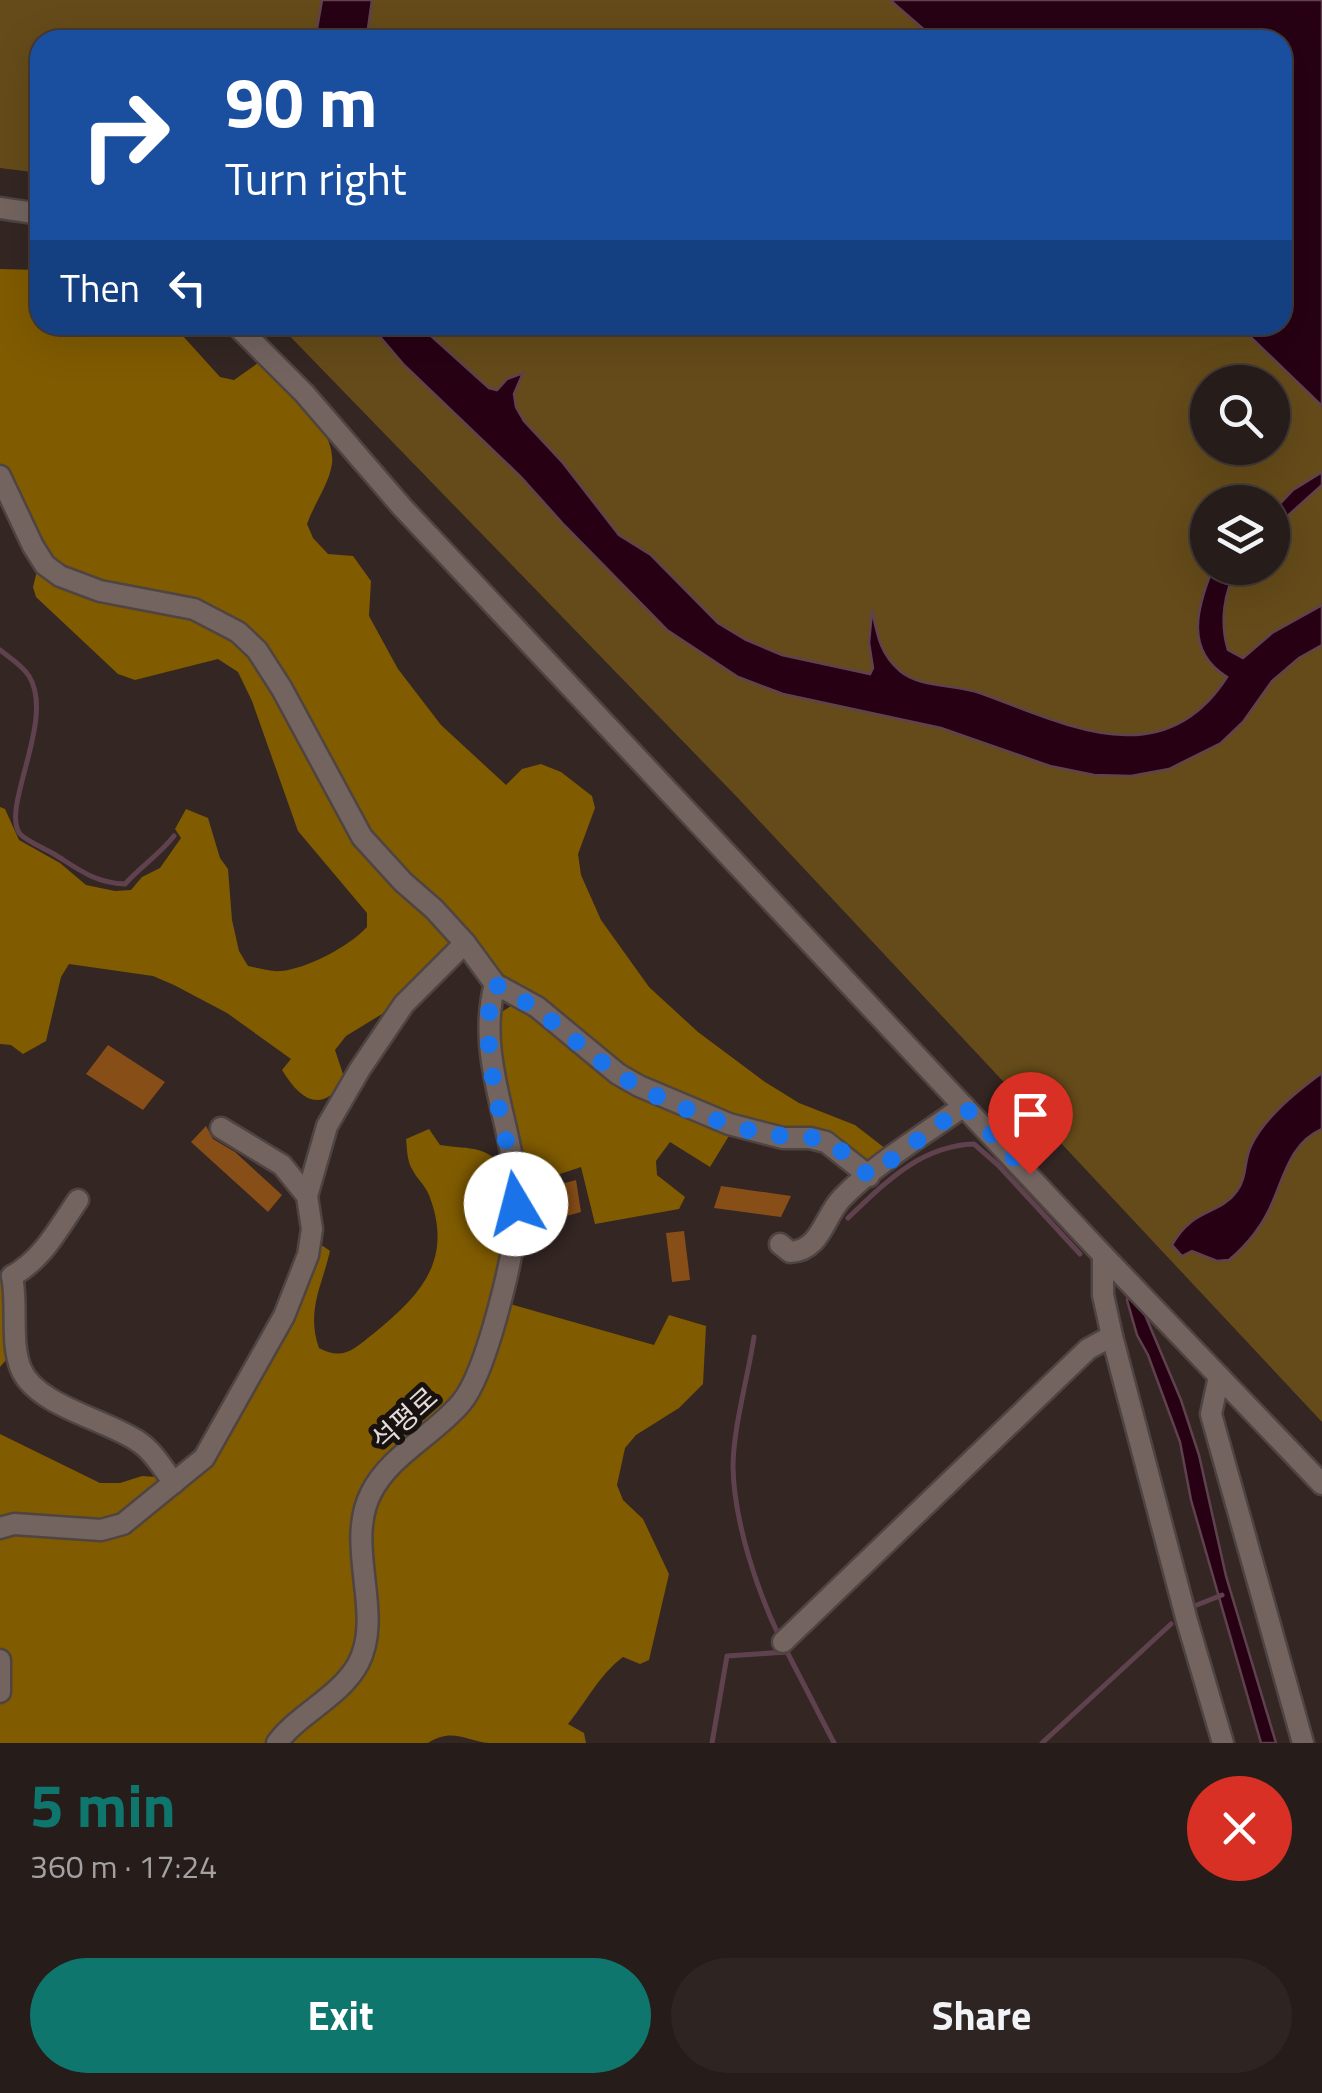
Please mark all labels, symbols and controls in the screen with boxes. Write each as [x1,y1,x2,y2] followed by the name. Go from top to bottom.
[225,48,378,154] text: 90 m
[60,70,190,200] icon: right
[225,144,407,212] text: Turn right
[60,259,140,317] text: Then
[160,260,215,315] icon: left
[1190,365,1290,585] map controls
[1190,365,1290,465] button: search
[1190,485,1290,585] button: layers
[988,1072,1073,1175] pin
[1003,1087,1058,1142] icon: arrive
[464,1152,568,1256] position arrow
[361,1376,447,1460] street label: 석평로
[30,1759,176,1850] text: 5 min
[1187,1776,1292,1881] button: close
[30,1842,217,1890] text: 360 m · 17:24
[30,1958,651,2073] button: Exit
[671,1958,1292,2073] button: Share

